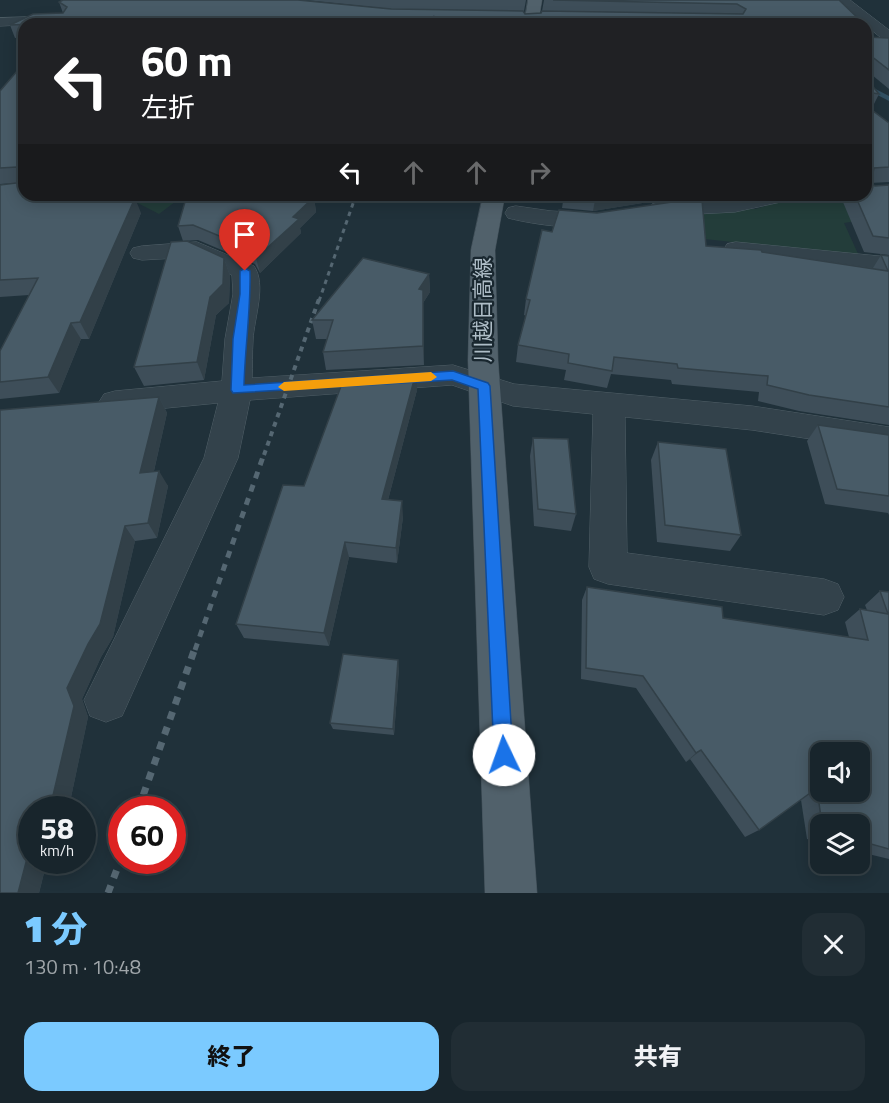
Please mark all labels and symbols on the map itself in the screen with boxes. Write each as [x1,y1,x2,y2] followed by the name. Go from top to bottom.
[219,209,270,271] pin
[466,258,498,363] street label: 川越日高線
[472,723,536,787] position arrow
[108,796,186,874] speed limit sign: 60

